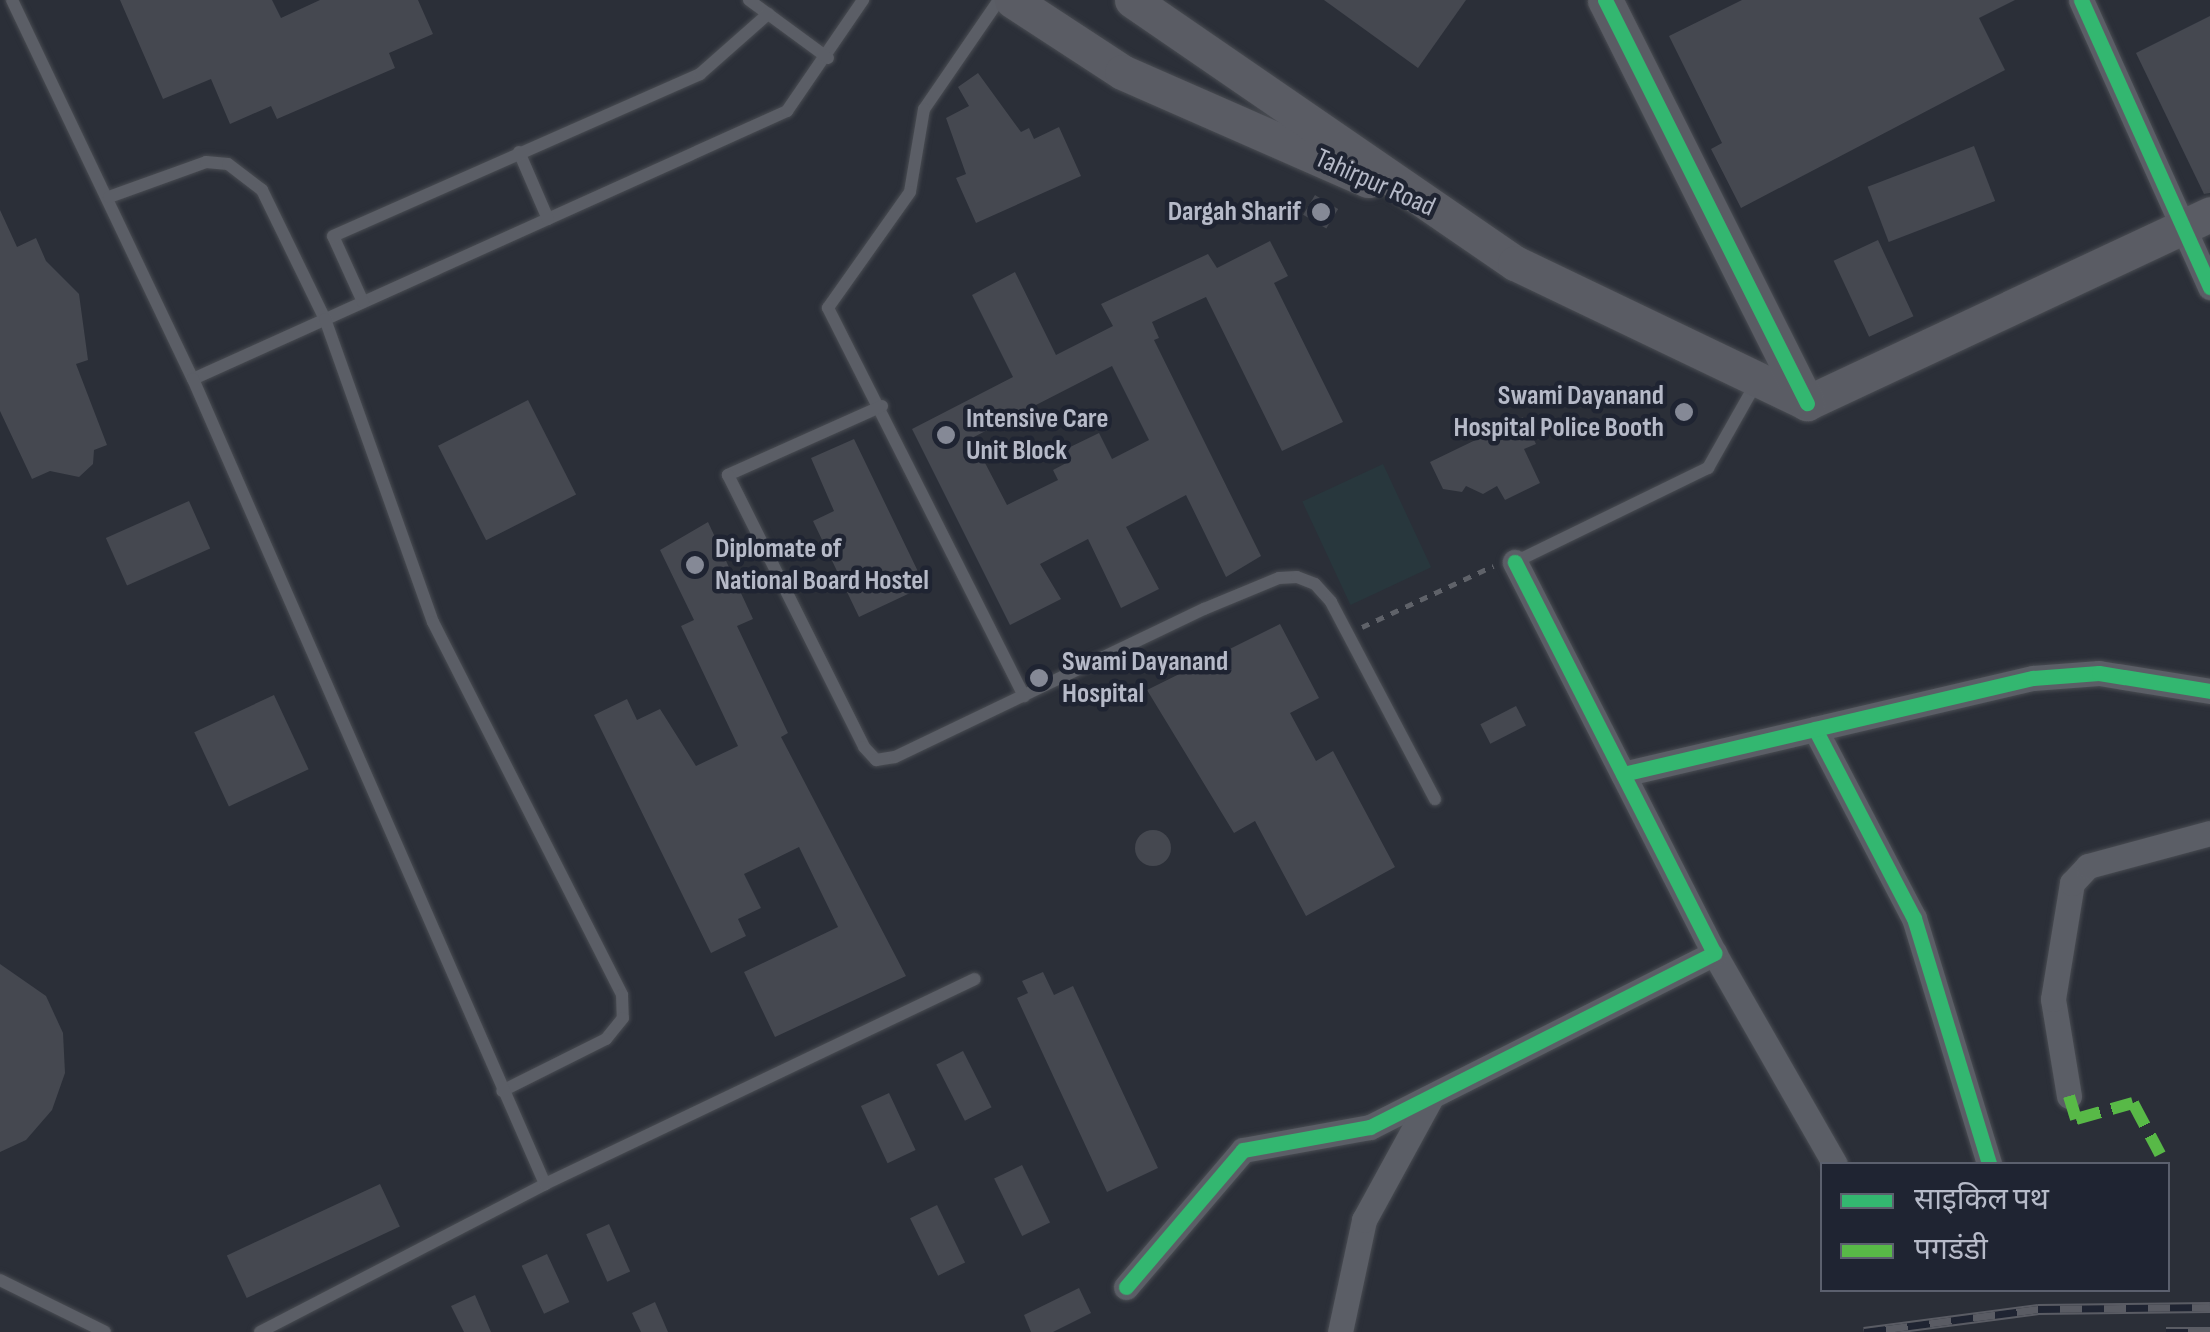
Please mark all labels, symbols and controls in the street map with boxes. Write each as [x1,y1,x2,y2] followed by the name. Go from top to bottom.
[1310,142,1440,224] street label: Tahirpur Road
[1168,195,1301,229] place label: Dargah Sharif
[1310,201,1332,223] marker: Dargah Sharif
[1453,379,1664,445] place label: Swami Dayanand Hospital Police Booth
[1673,401,1695,423] marker: Swami Dayanand Hospital Police Booth
[966,402,1108,468] place label: Intensive Care Unit Block
[935,424,957,446] marker: Intensive Care Unit Block
[715,532,929,598] place label: Diplomate of National Board Hostel
[684,554,706,576] marker: Diplomate of National Board Hostel
[1062,645,1228,711] place label: Swami Dayanand Hospital
[1026,665,1052,691] marker: Swami Dayanand Hospital
[1820,1162,2170,1292] legend
[1914,1182,2049,1218] text: साइकिल पथ
[1914,1232,1988,1268] text: पगडंडी

